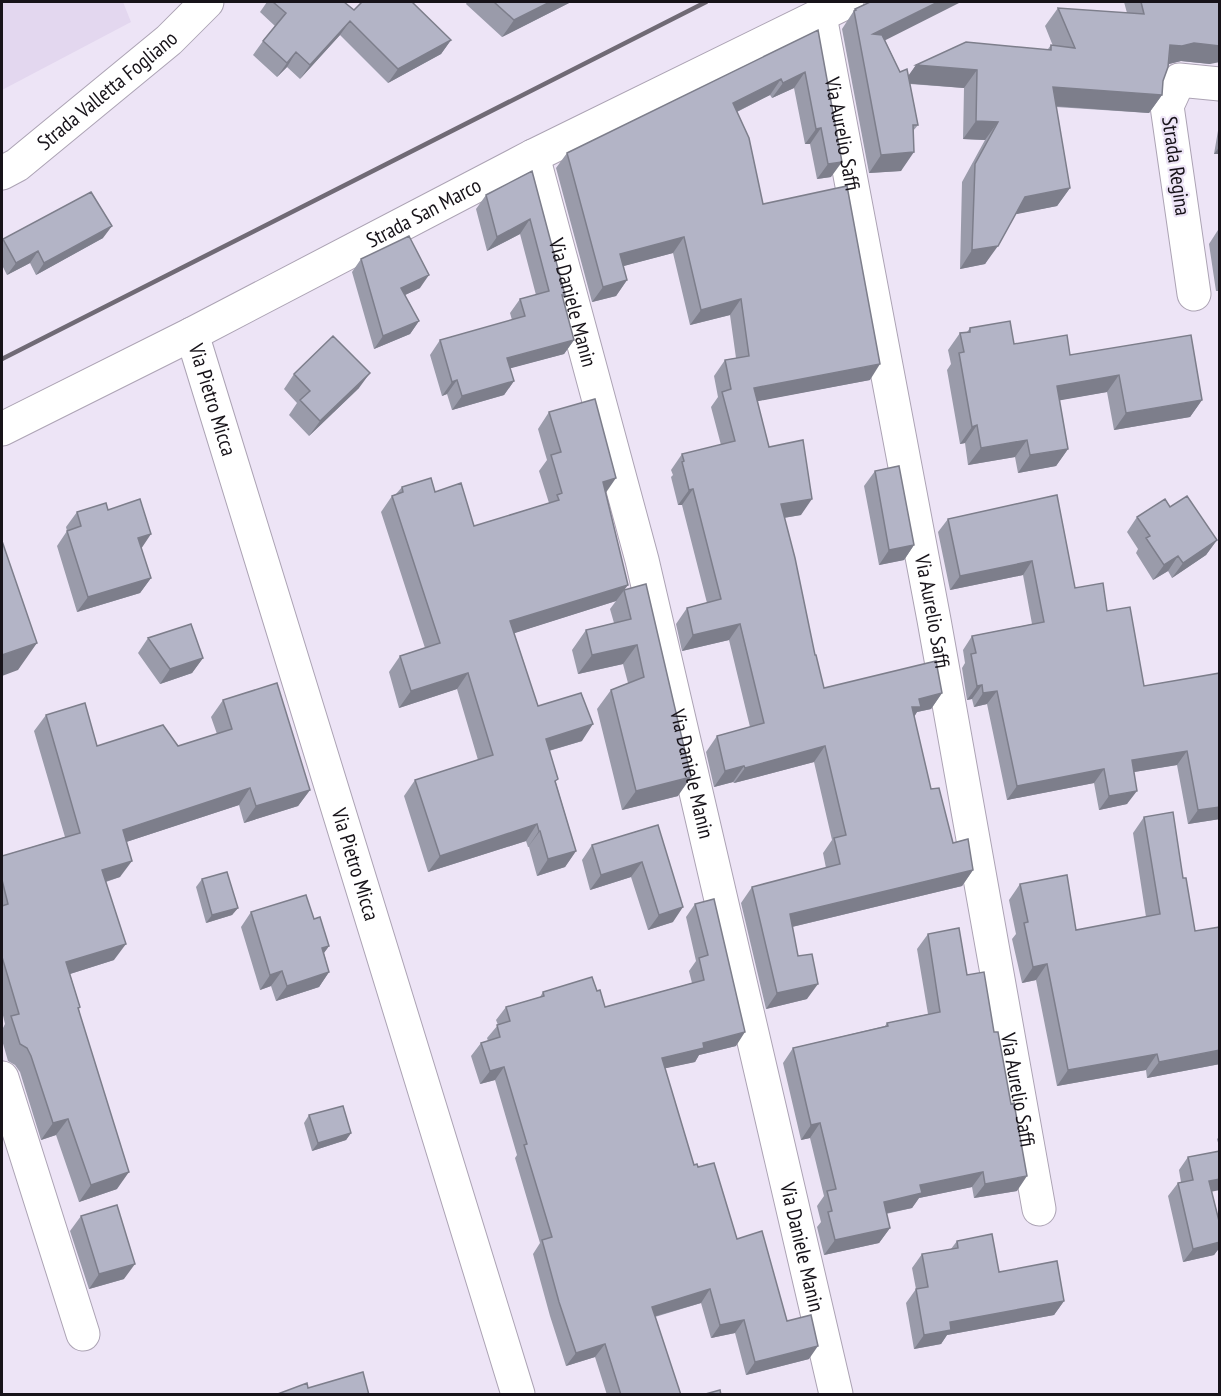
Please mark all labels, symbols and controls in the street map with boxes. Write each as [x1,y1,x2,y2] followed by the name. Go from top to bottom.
[31,25,183,156] street label: Strada Valletta Fogliano
[819,74,867,193] street label: Via Aurelio Saffi
[1156,115,1197,217] street label: Strada Regina
[362,171,486,254] street label: Strada San Marco
[543,234,603,370] street label: Via Daniele Manin
[183,339,243,459] street label: Via Pietro Micca
[909,551,956,670] street label: Via Aurelio Saffi
[664,705,720,841] street label: Via Daniele Manin
[325,804,386,924] street label: Via Pietro Micca
[995,1030,1042,1149] street label: Via Aurelio Saffi
[774,1179,830,1314] street label: Via Daniele Manin

